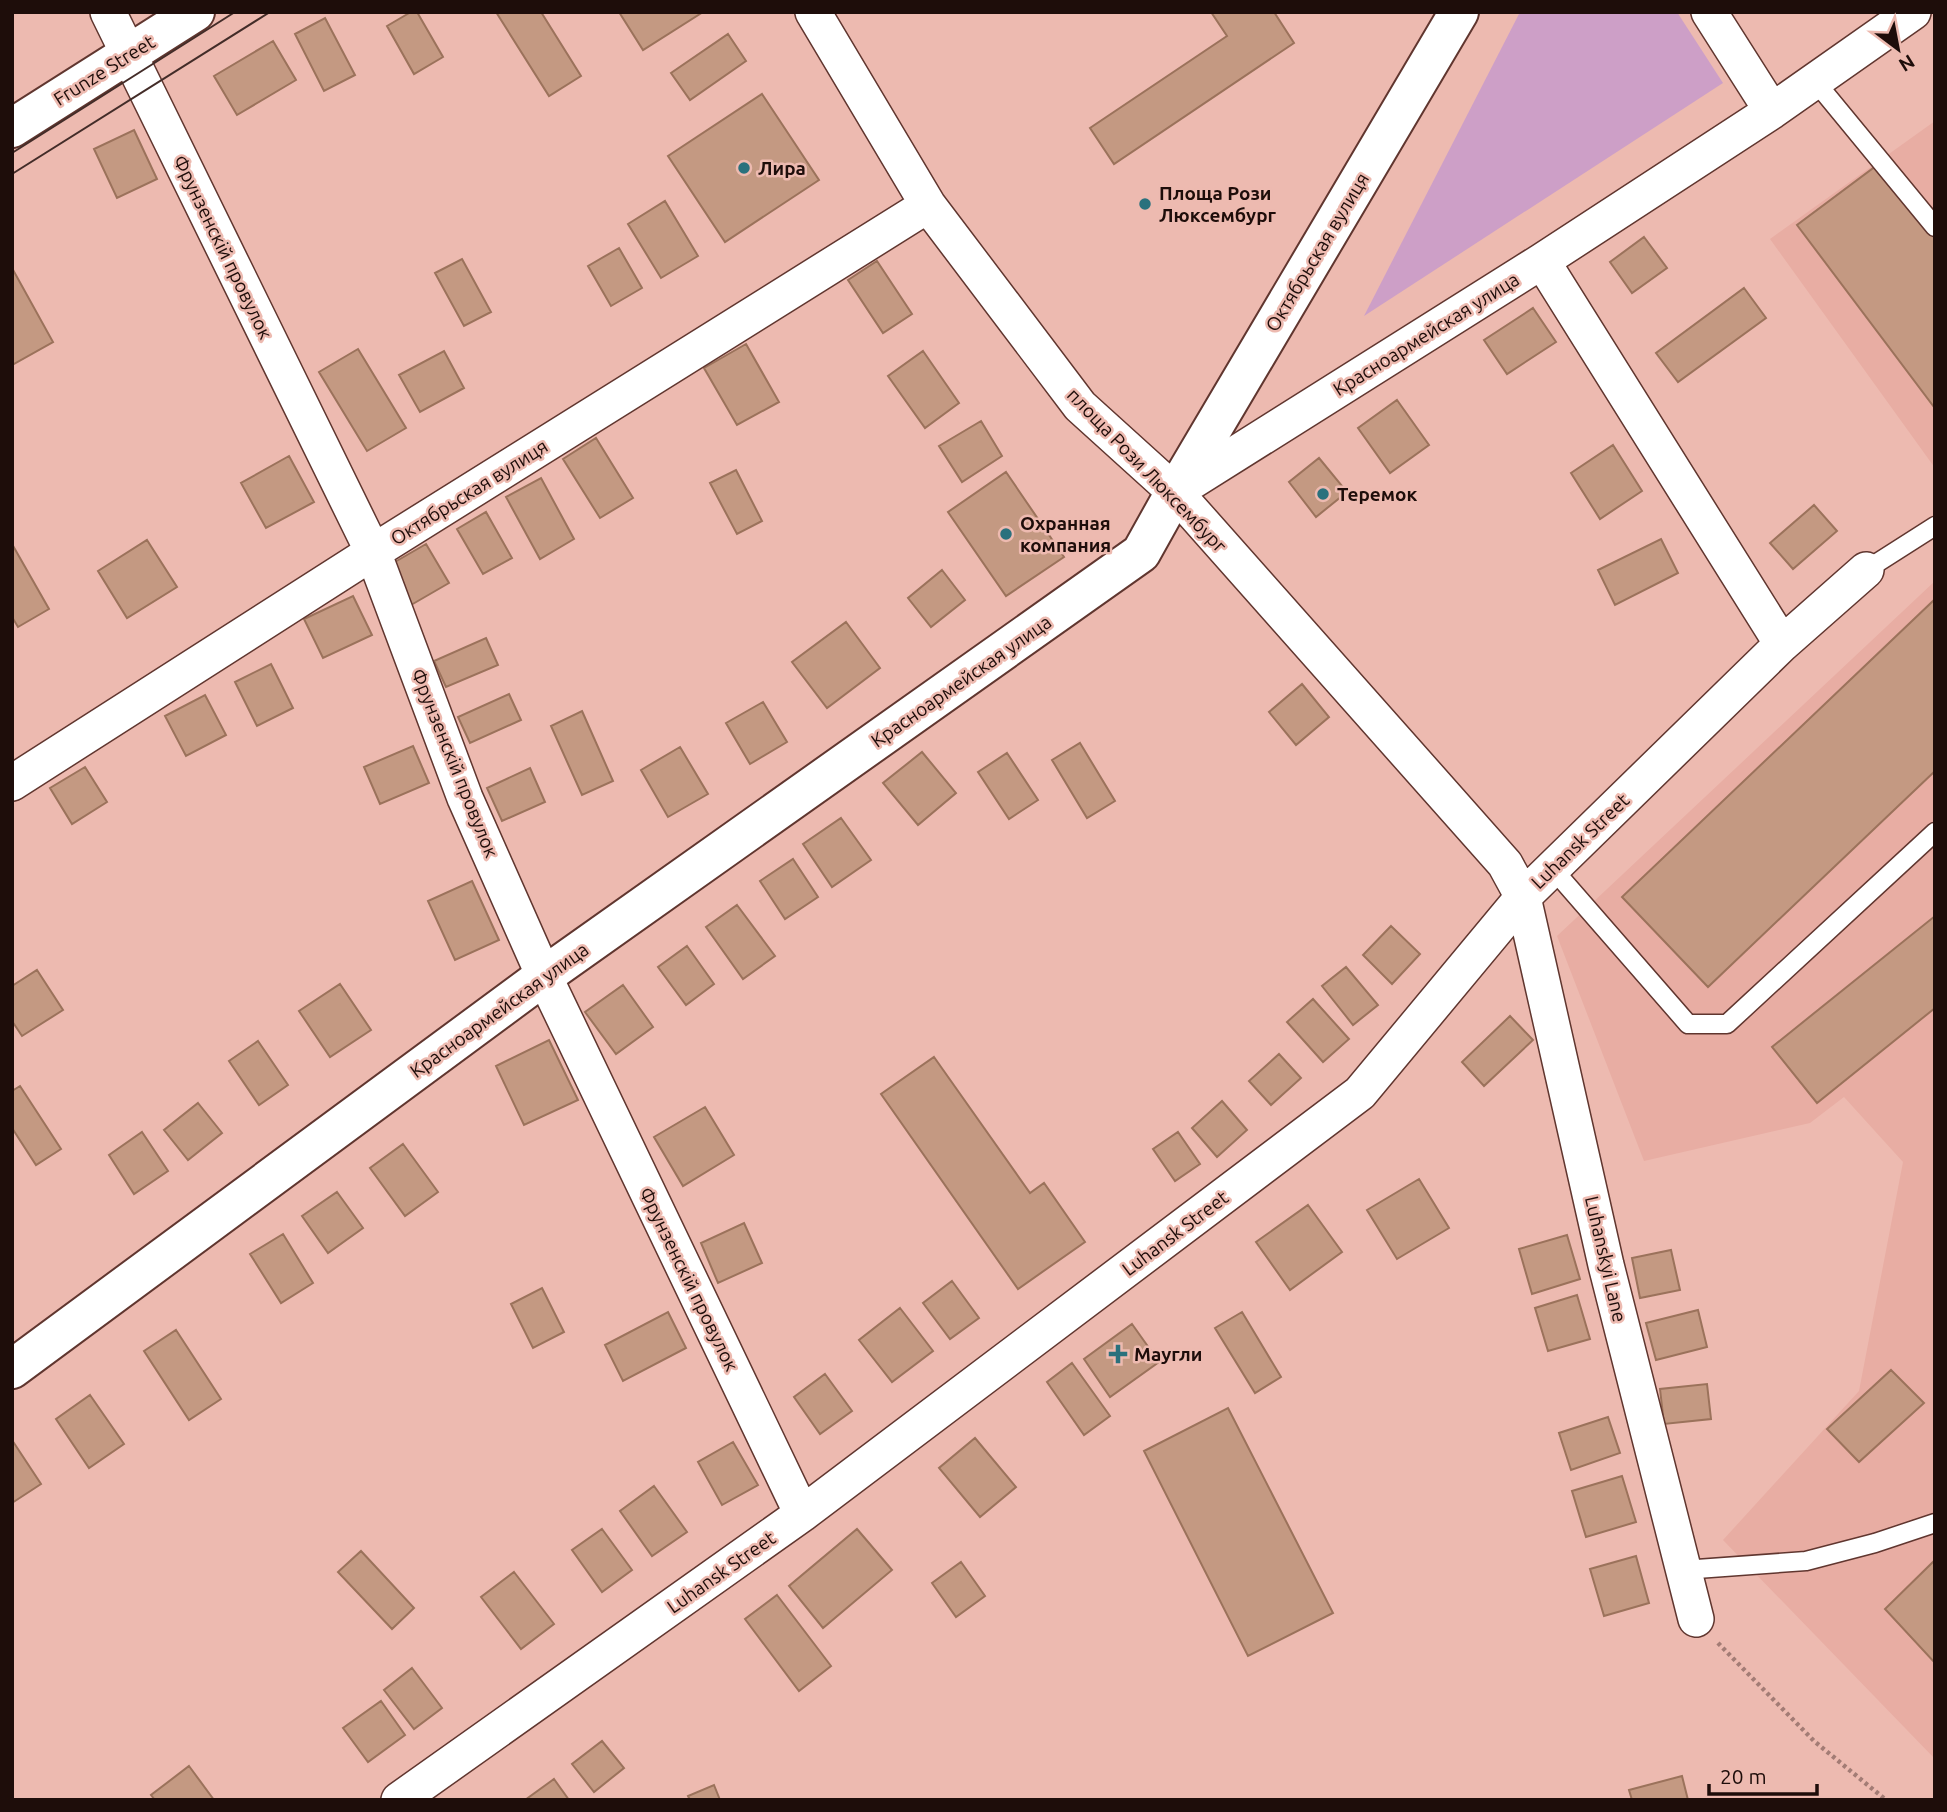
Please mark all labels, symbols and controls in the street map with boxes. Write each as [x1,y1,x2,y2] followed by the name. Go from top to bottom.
[1863,14,1933,84] north arrow
[49,30,159,110] street label: Frunze Street
[1895,50,1919,77] text: N
[169,152,277,343] street label: Фрунзенскій провулок
[758,157,806,179] place label: Лира
[736,160,752,176] marker: Лира
[1261,169,1373,335] street label: Октябрьская вулиця
[1159,182,1277,226] place label: Площа Рози Люксембург
[1137,196,1153,212] marker: Площа Рози Люксембург
[1329,268,1523,400] street label: Красноармейская улица
[1063,383,1231,557] street label: площа Рози Люксембург
[386,435,552,549] street label: Октябрьская вулиця
[1337,483,1418,505] place label: Теремок
[1315,486,1331,502] marker: Теремок
[1020,512,1111,556] place label: Охранная компания
[998,526,1014,542] marker: Охранная компания
[867,610,1055,752] street label: Красноармейская улица
[407,665,503,861] street label: Фрунзенскій провулок
[1527,789,1634,893] street label: Luhansk Street
[406,938,592,1082] street label: Красноармейская улица
[635,1184,743,1375] street label: Фрунзенскій провулок
[1118,1186,1233,1280] street label: Luhansk Street
[1581,1194,1631,1324] street label: Luhanskyi Lane
[1134,1343,1202,1365] place label: Маугли
[1108,1344,1128,1364] marker: Маугли
[663,1526,780,1617] street label: Luhansk Street
[1709,1752,1818,1796] scale bar
[1720,1764,1767,1788] text: 20 m

